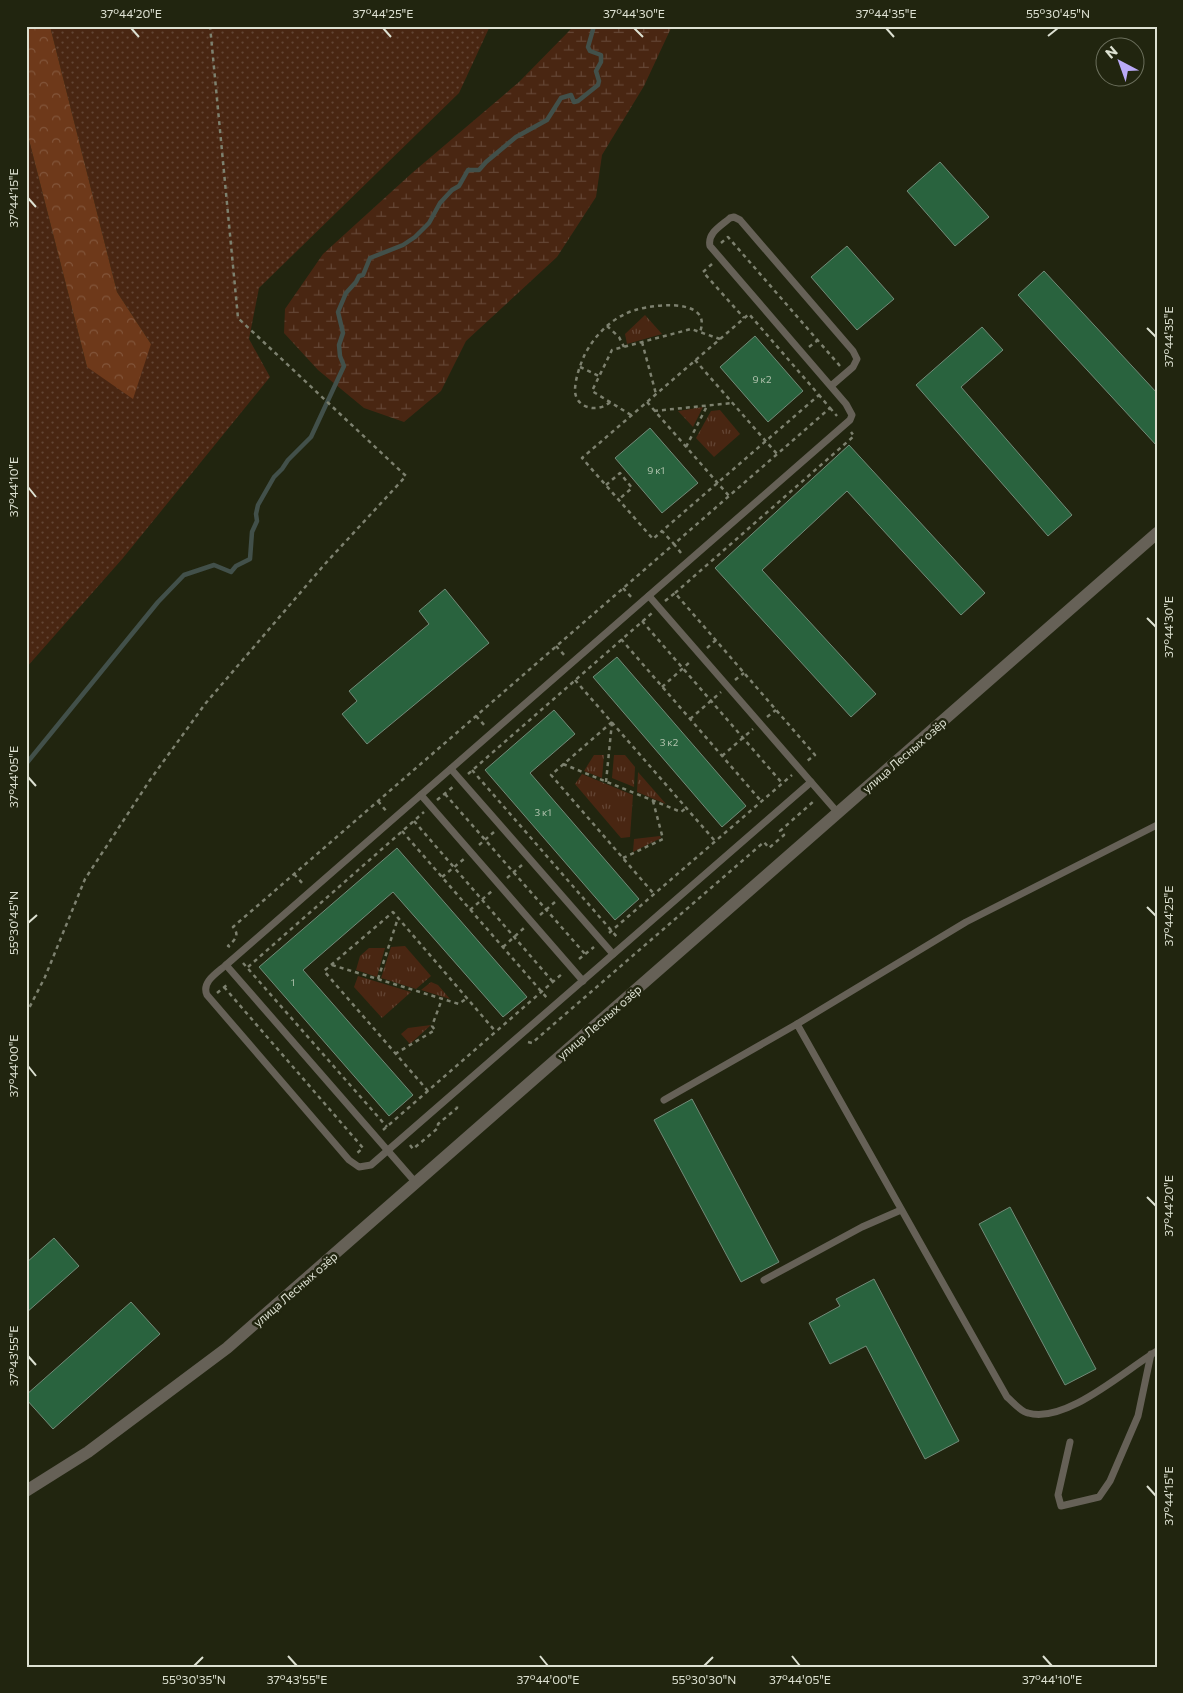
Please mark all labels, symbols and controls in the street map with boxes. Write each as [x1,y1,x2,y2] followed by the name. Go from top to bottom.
[100,6,162,20] text: 37°44'20"E
[353,6,413,20] text: 37°44'25"E
[603,6,665,20] text: 37°44'30"E
[855,6,917,20] text: 37°44'35"E
[1026,6,1090,20] text: 55°30'45"N
[1096,38,1146,88] north arrow
[1102,42,1121,62] text: N
[6,168,20,228] text: 37°44'15"E
[1161,306,1175,368] text: 37°44'35"E
[753,373,772,385] house number: 9 к2
[6,457,20,517] text: 37°44'10"E
[647,464,665,476] house number: 9 к1
[1161,596,1175,658] text: 37°44'30"E
[859,715,949,795] street label: улица Лесных озёр
[660,736,679,748] house number: 3 к2
[6,746,20,808] text: 37°44'05"E
[534,806,552,818] house number: 3 к1
[1161,886,1175,946] text: 37°44'25"E
[6,891,20,955] text: 55°30'45"N
[291,976,295,988] house number: 1
[554,982,644,1062] street label: улица Лесных озёр
[6,1035,20,1097] text: 37°44'00"E
[1161,1175,1175,1237] text: 37°44'20"E
[250,1249,340,1329] street label: улица Лесных озёр
[6,1326,20,1386] text: 37°43'55"E
[1161,1466,1175,1526] text: 37°44'15"E
[162,1672,226,1686] text: 55°30'35"N
[267,1672,327,1686] text: 37°43'55"E
[517,1672,579,1686] text: 37°44'00"E
[672,1672,736,1686] text: 55°30'30"N
[769,1672,831,1686] text: 37°44'05"E
[1022,1672,1082,1686] text: 37°44'10"E

